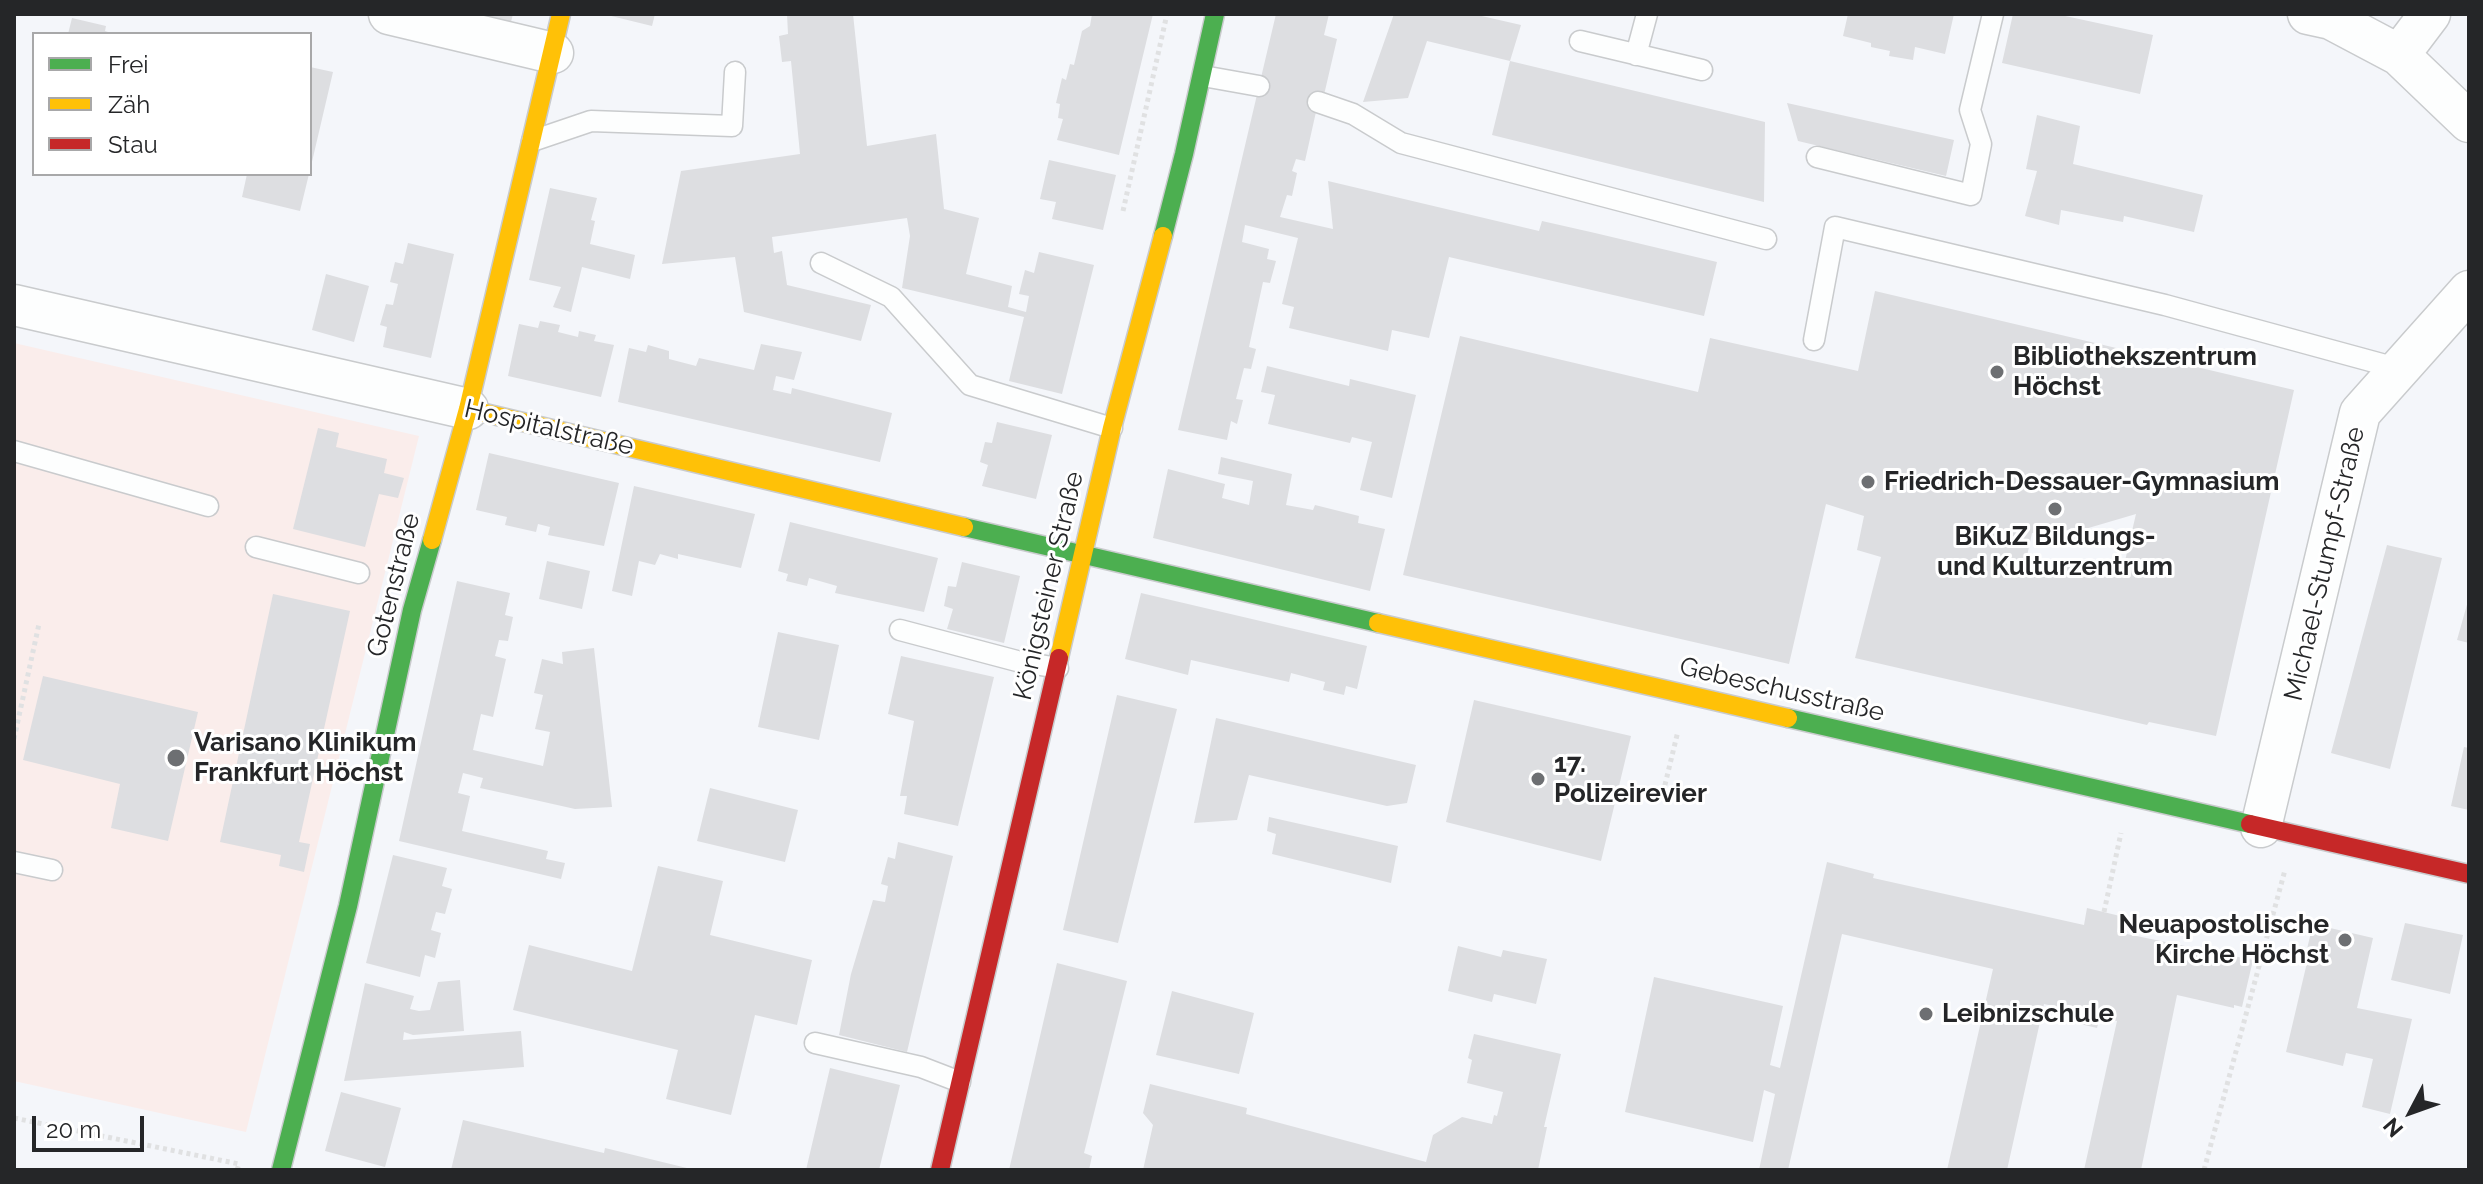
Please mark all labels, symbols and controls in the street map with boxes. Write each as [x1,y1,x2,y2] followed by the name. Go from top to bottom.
[32,32,312,176] legend
[108,50,149,79] text: Frei
[108,90,150,119] text: Zäh
[108,130,158,159] text: Stau
[2013,341,2257,402] place label: Bibliothekszentrum Höchst
[1988,363,2006,381] marker: Bibliothekszentrum Höchst
[461,393,637,463] street label: Hospitalstraße
[2278,424,2372,704] street label: Michael-Stumpf-Straße
[1884,466,2280,498] place label: Friedrich-Dessauer-Gymnasium
[1008,469,1090,703] street label: Königsteiner Straße
[1859,473,1877,491] marker: Friedrich-Dessauer-Gymnasium
[2046,500,2064,518] marker: BiKuZ Bildungs- und Kulturzentrum
[361,510,427,660] street label: Gotenstraße
[1937,521,2173,582] place label: BiKuZ Bildungs- und Kulturzentrum
[1677,651,1887,729] street label: Gebeschusstraße
[194,727,417,788] place label: Varisano Klinikum Frankfurt Höchst
[165,747,187,769] marker: Varisano Klinikum Frankfurt Höchst
[1554,748,1707,810] place label: 17. Polizeirevier
[1529,770,1547,788] marker: 17. Polizeirevier
[2119,909,2329,970] place label: Neuapostolische Kirche Höchst
[2336,931,2354,949] marker: Neuapostolische Kirche Höchst
[1942,998,2114,1030] place label: Leibnizschule
[1917,1005,1935,1023] marker: Leibnizschule
[2371,1072,2451,1152] north arrow
[36,1100,148,1150] scale bar
[2378,1113,2408,1143] text: N
[46,1115,101,1144] text: 20 m

